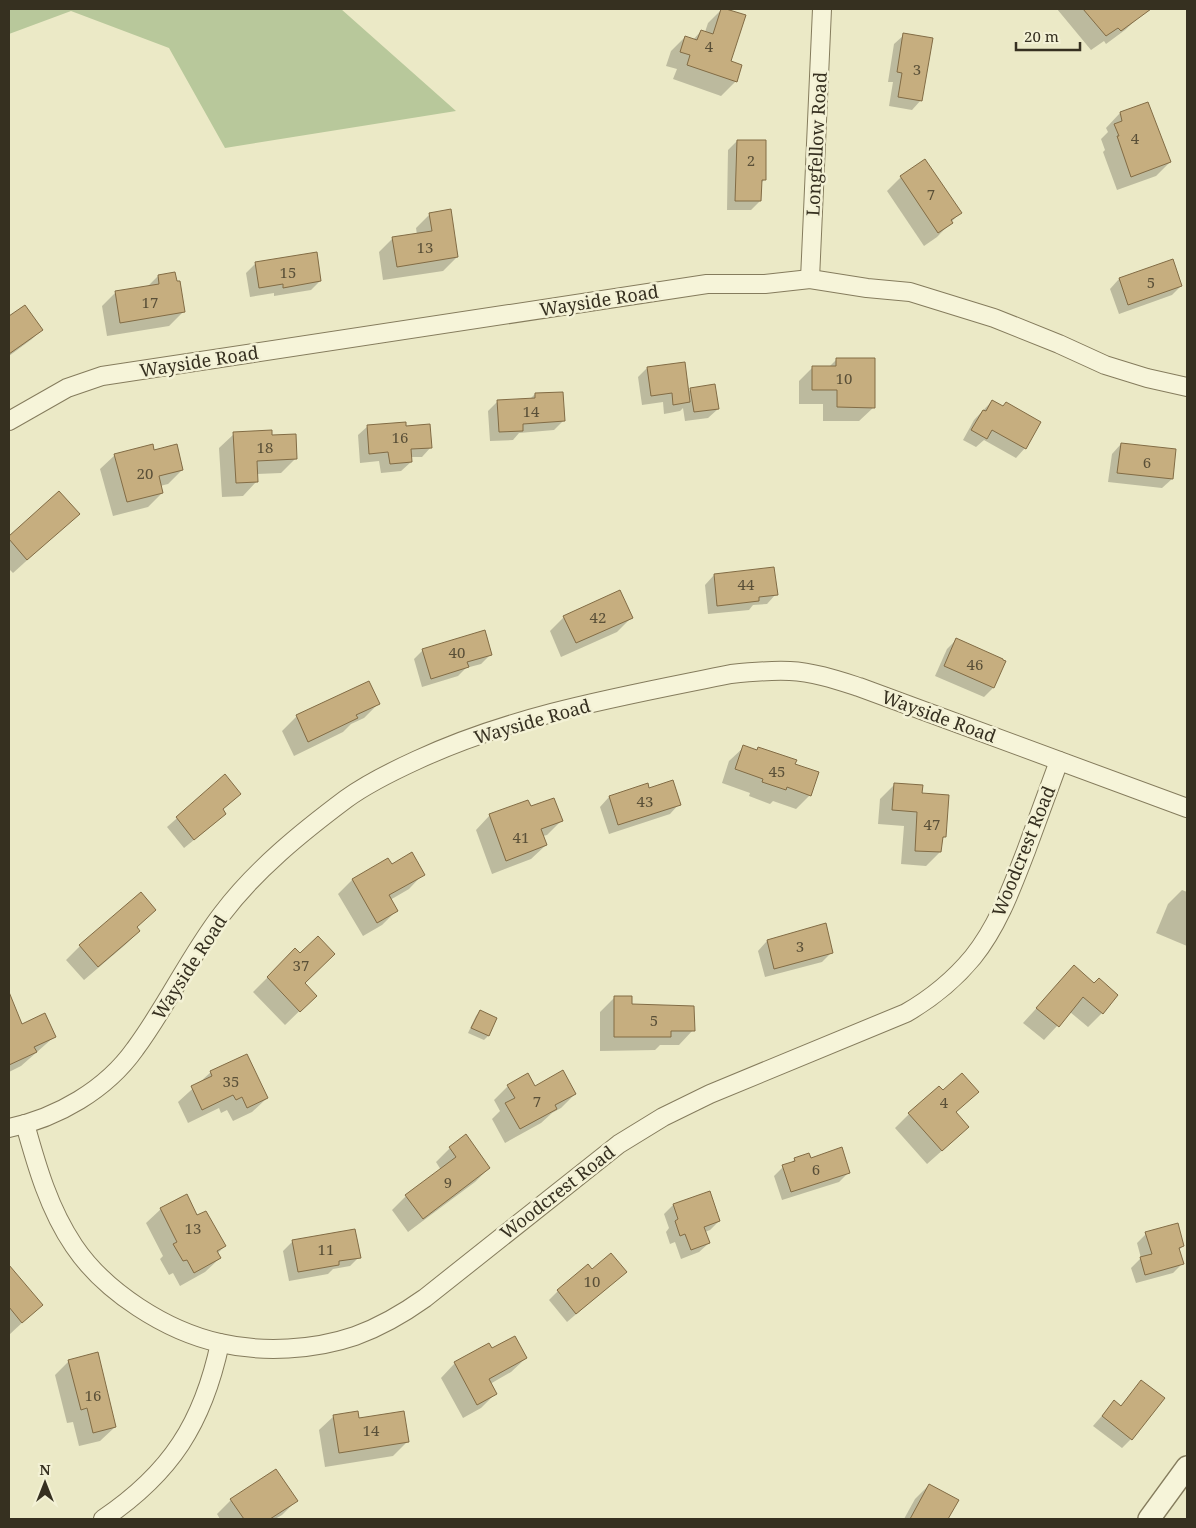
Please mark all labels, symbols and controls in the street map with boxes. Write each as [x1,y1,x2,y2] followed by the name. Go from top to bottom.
[1016,20,1080,52] scale bar
[1024,26,1059,46] text: 20 m
[705,36,714,56] house number: 4
[913,59,921,79] house number: 3
[800,71,832,217] street label: Longfellow Road
[1131,128,1140,148] house number: 4
[747,150,755,170] house number: 2
[927,184,935,204] house number: 7
[417,237,433,257] house number: 13
[280,262,296,282] house number: 15
[1147,272,1155,292] house number: 5
[538,279,660,321] street label: Wayside Road
[142,292,158,312] house number: 17
[138,340,260,382] street label: Wayside Road
[836,368,852,388] house number: 10
[523,401,540,421] house number: 14
[392,427,408,447] house number: 16
[257,437,273,457] house number: 18
[1143,452,1151,472] house number: 6
[137,463,153,483] house number: 20
[738,574,755,594] house number: 44
[590,607,606,627] house number: 42
[449,642,465,662] house number: 40
[967,654,983,674] house number: 46
[878,684,1000,748] street label: Wayside Road
[471,693,593,749] street label: Wayside Road
[769,761,785,781] house number: 45
[986,782,1060,920] street label: Woodcrest Road
[637,791,653,811] house number: 43
[924,814,940,834] house number: 47
[513,827,529,847] house number: 41
[146,910,232,1024] street label: Wayside Road
[796,936,804,956] house number: 3
[293,955,309,975] house number: 37
[650,1010,658,1030] house number: 5
[223,1071,239,1091] house number: 35
[533,1091,541,1111] house number: 7
[940,1092,949,1112] house number: 4
[495,1140,619,1244] street label: Woodcrest Road
[812,1159,820,1179] house number: 6
[444,1172,452,1192] house number: 9
[185,1218,201,1238] house number: 13
[318,1239,334,1259] house number: 11
[584,1271,600,1291] house number: 10
[85,1385,101,1405] house number: 16
[363,1420,380,1440] house number: 14
[20,1458,70,1508] north arrow
[39,1460,51,1479] text: N

